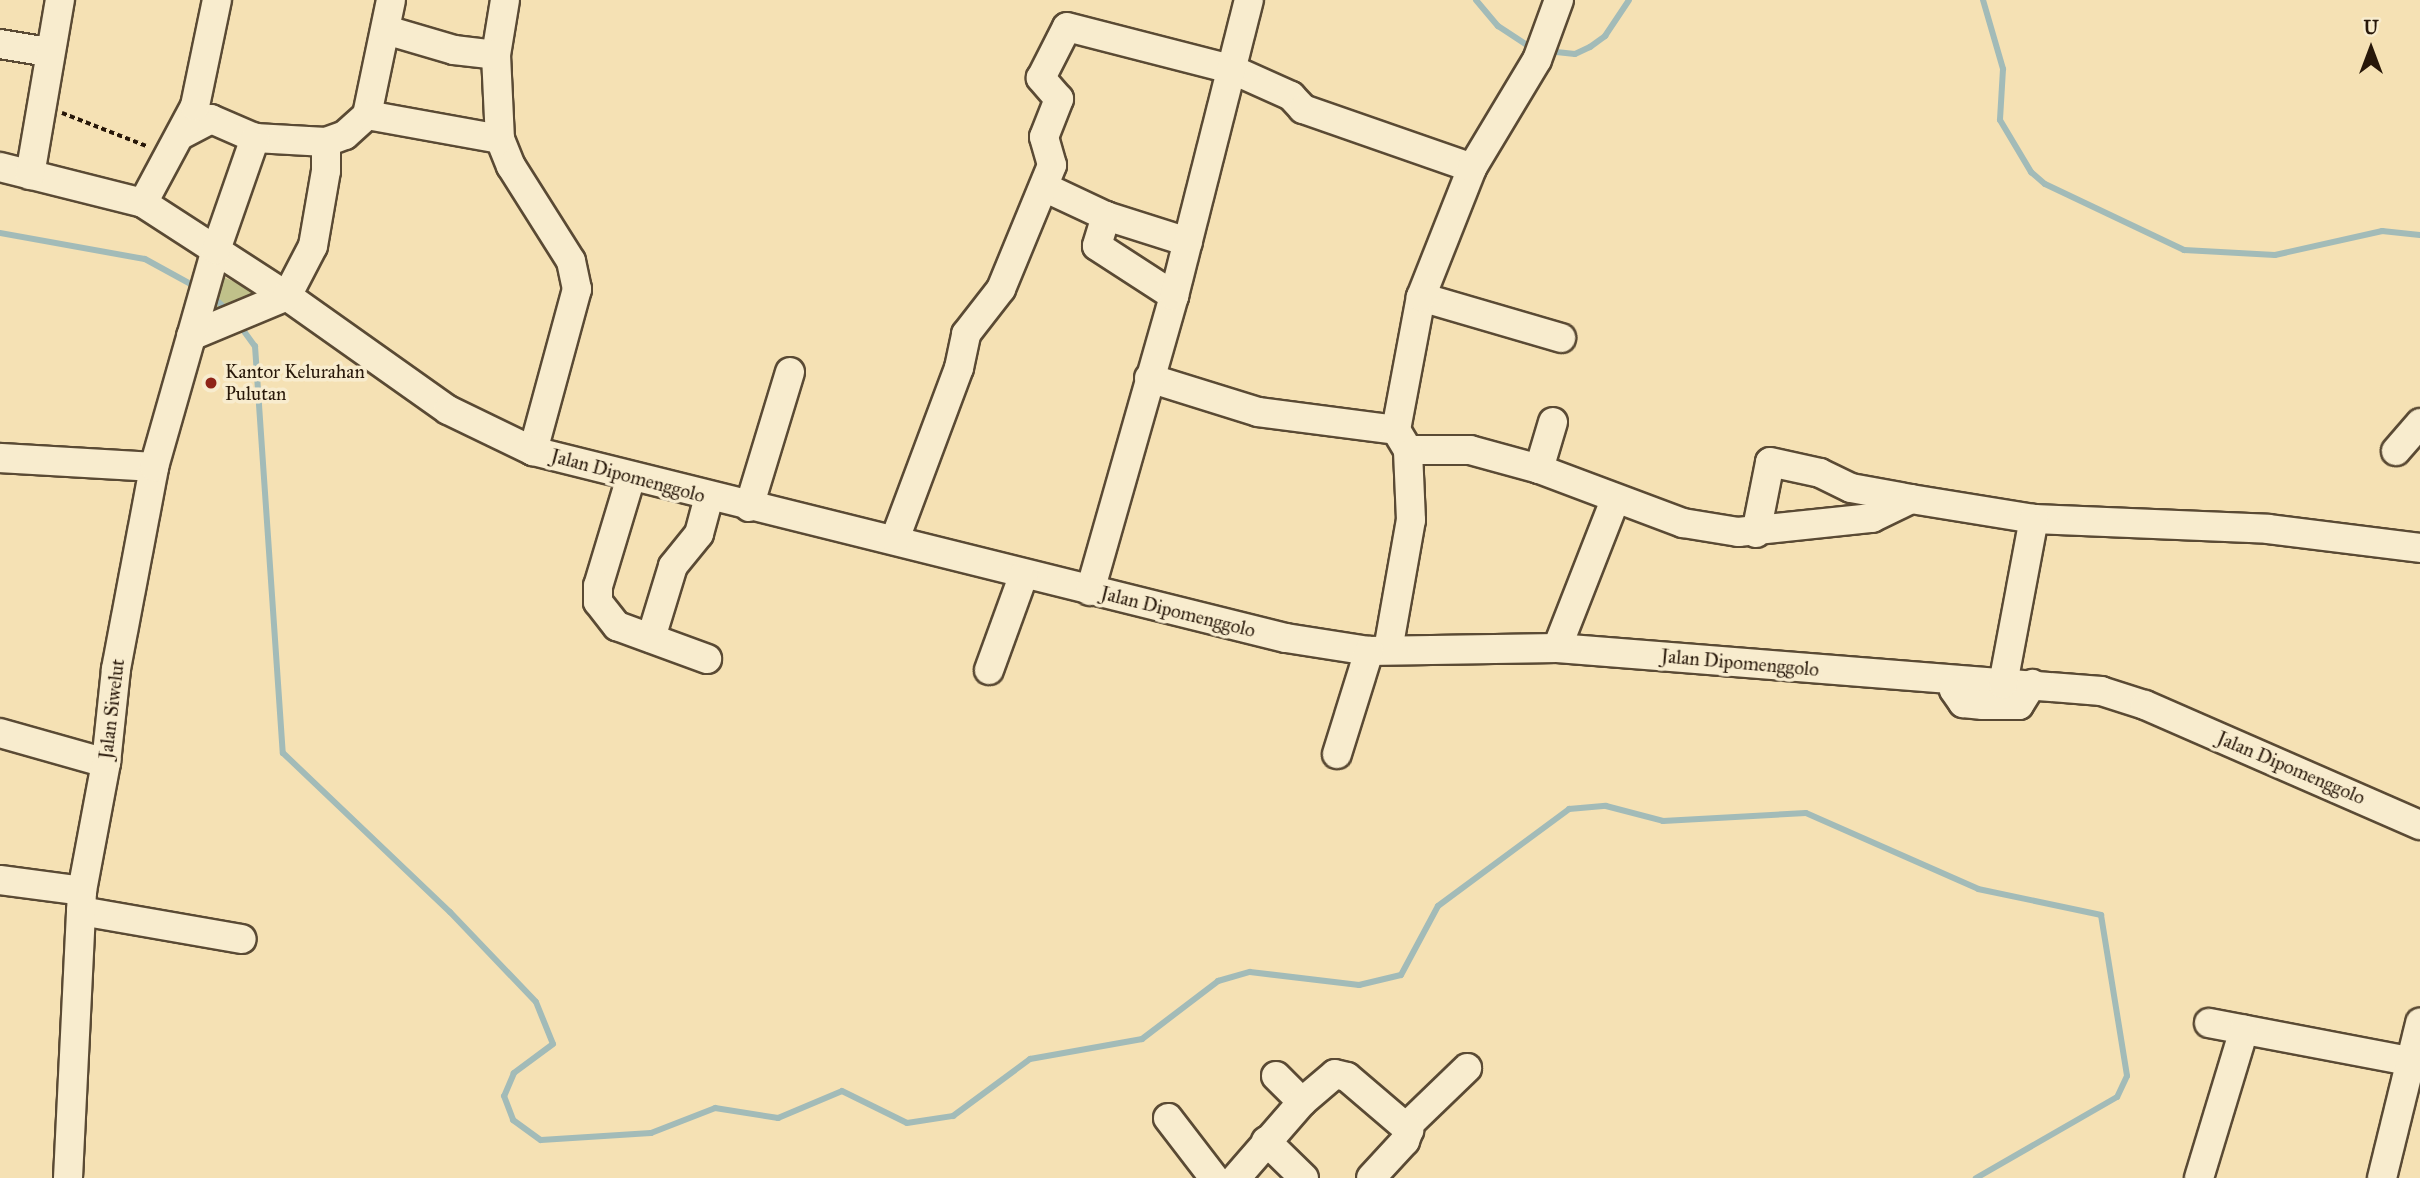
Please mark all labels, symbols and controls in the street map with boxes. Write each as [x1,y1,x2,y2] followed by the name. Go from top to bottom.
[2336,14,2406,84] north arrow
[2363,16,2379,39] text: U
[225,361,365,405] place label: Kantor Kelurahan Pulutan
[203,375,219,391] marker: Kantor Kelurahan Pulutan
[549,444,707,508] street label: Jalan Dipomenggolo
[1098,582,1258,642] street label: Jalan Dipomenggolo
[1660,645,1820,681] street label: Jalan Dipomenggolo
[95,658,129,760] street label: Jalan Siwelut
[2214,727,2368,809] street label: Jalan Dipomenggolo

